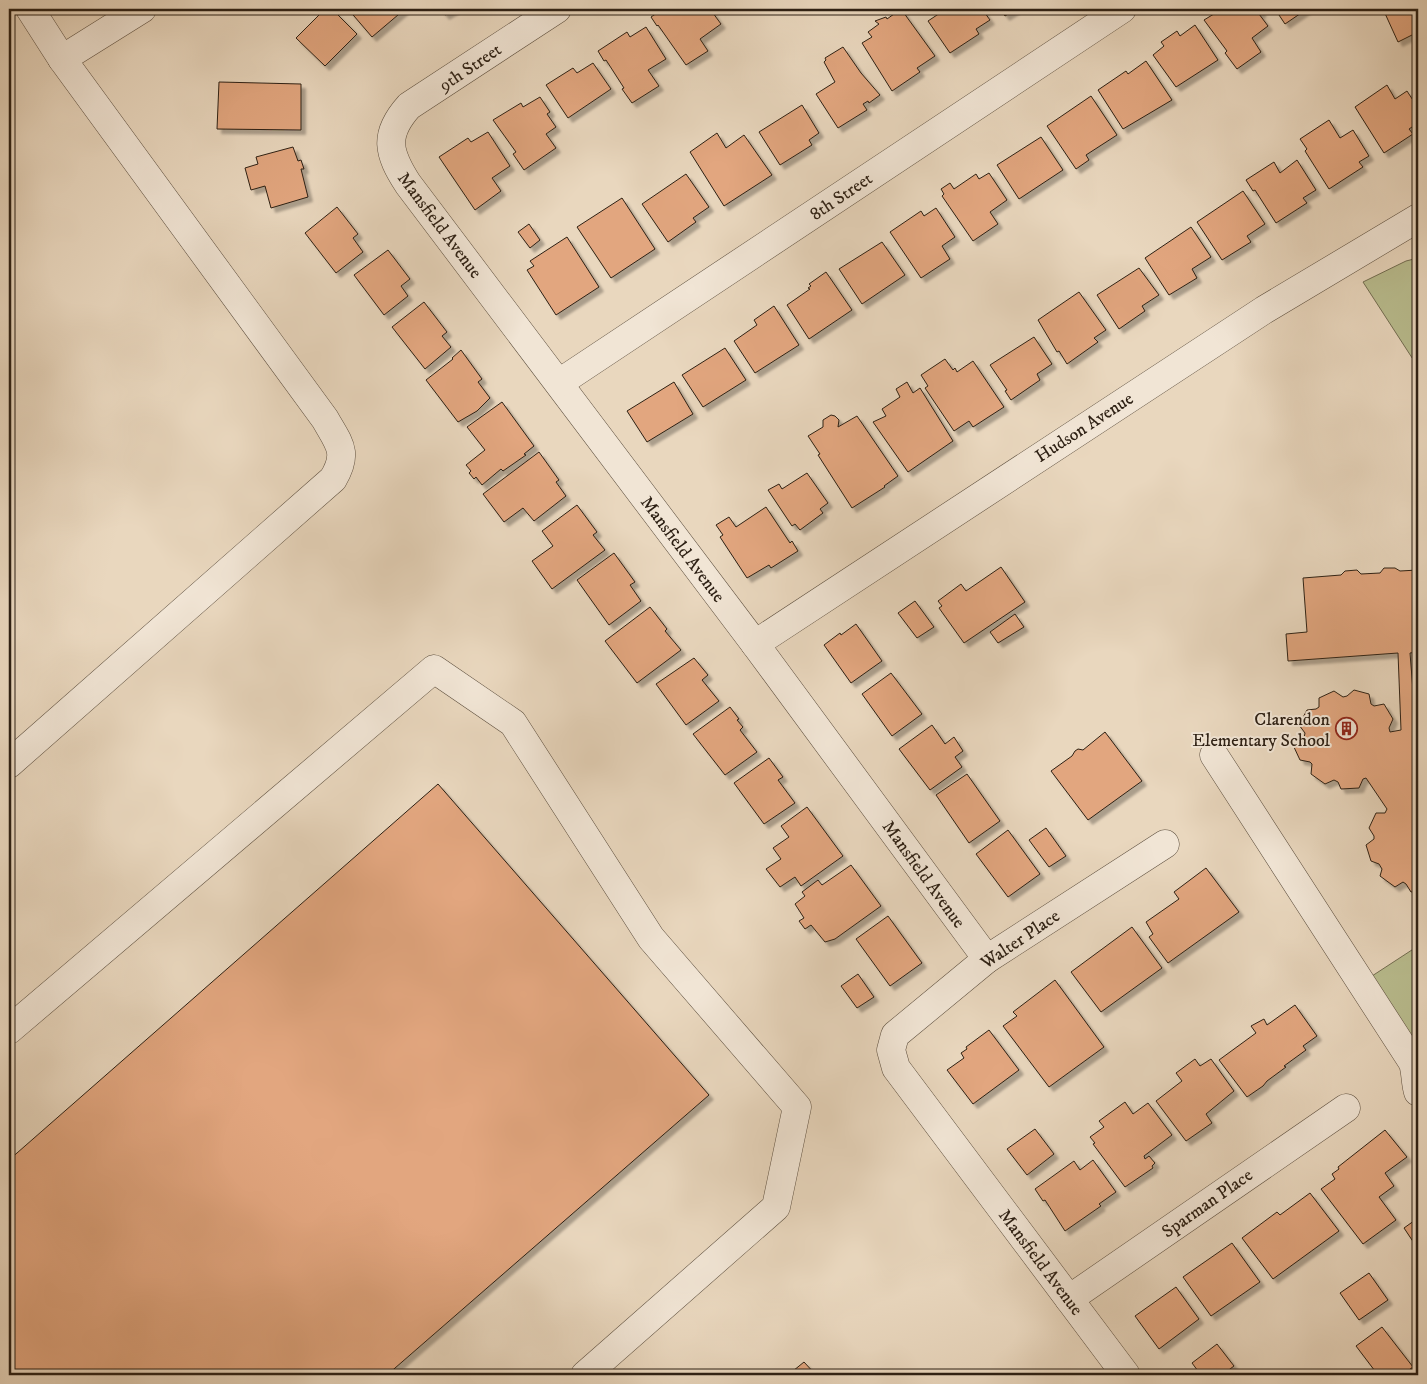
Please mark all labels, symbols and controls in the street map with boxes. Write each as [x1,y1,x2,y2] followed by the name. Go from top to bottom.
[434,39,506,97] street label: 9th Street
[392,168,486,283] street label: Mansfield Avenue
[806,168,877,226] street label: 8th Street
[1031,388,1138,468] street label: Hudson Avenue
[635,492,729,607] street label: Mansfield Avenue
[1192,709,1331,752] place label: Clarendon Elementary School
[1334,717,1358,741] building icon: Clarendon Elementary School
[877,817,969,933] street label: Mansfield Avenue
[976,905,1064,975] street label: Walter Place
[1158,1164,1257,1243] street label: Sparman Place
[993,1205,1087,1320] street label: Mansfield Avenue

